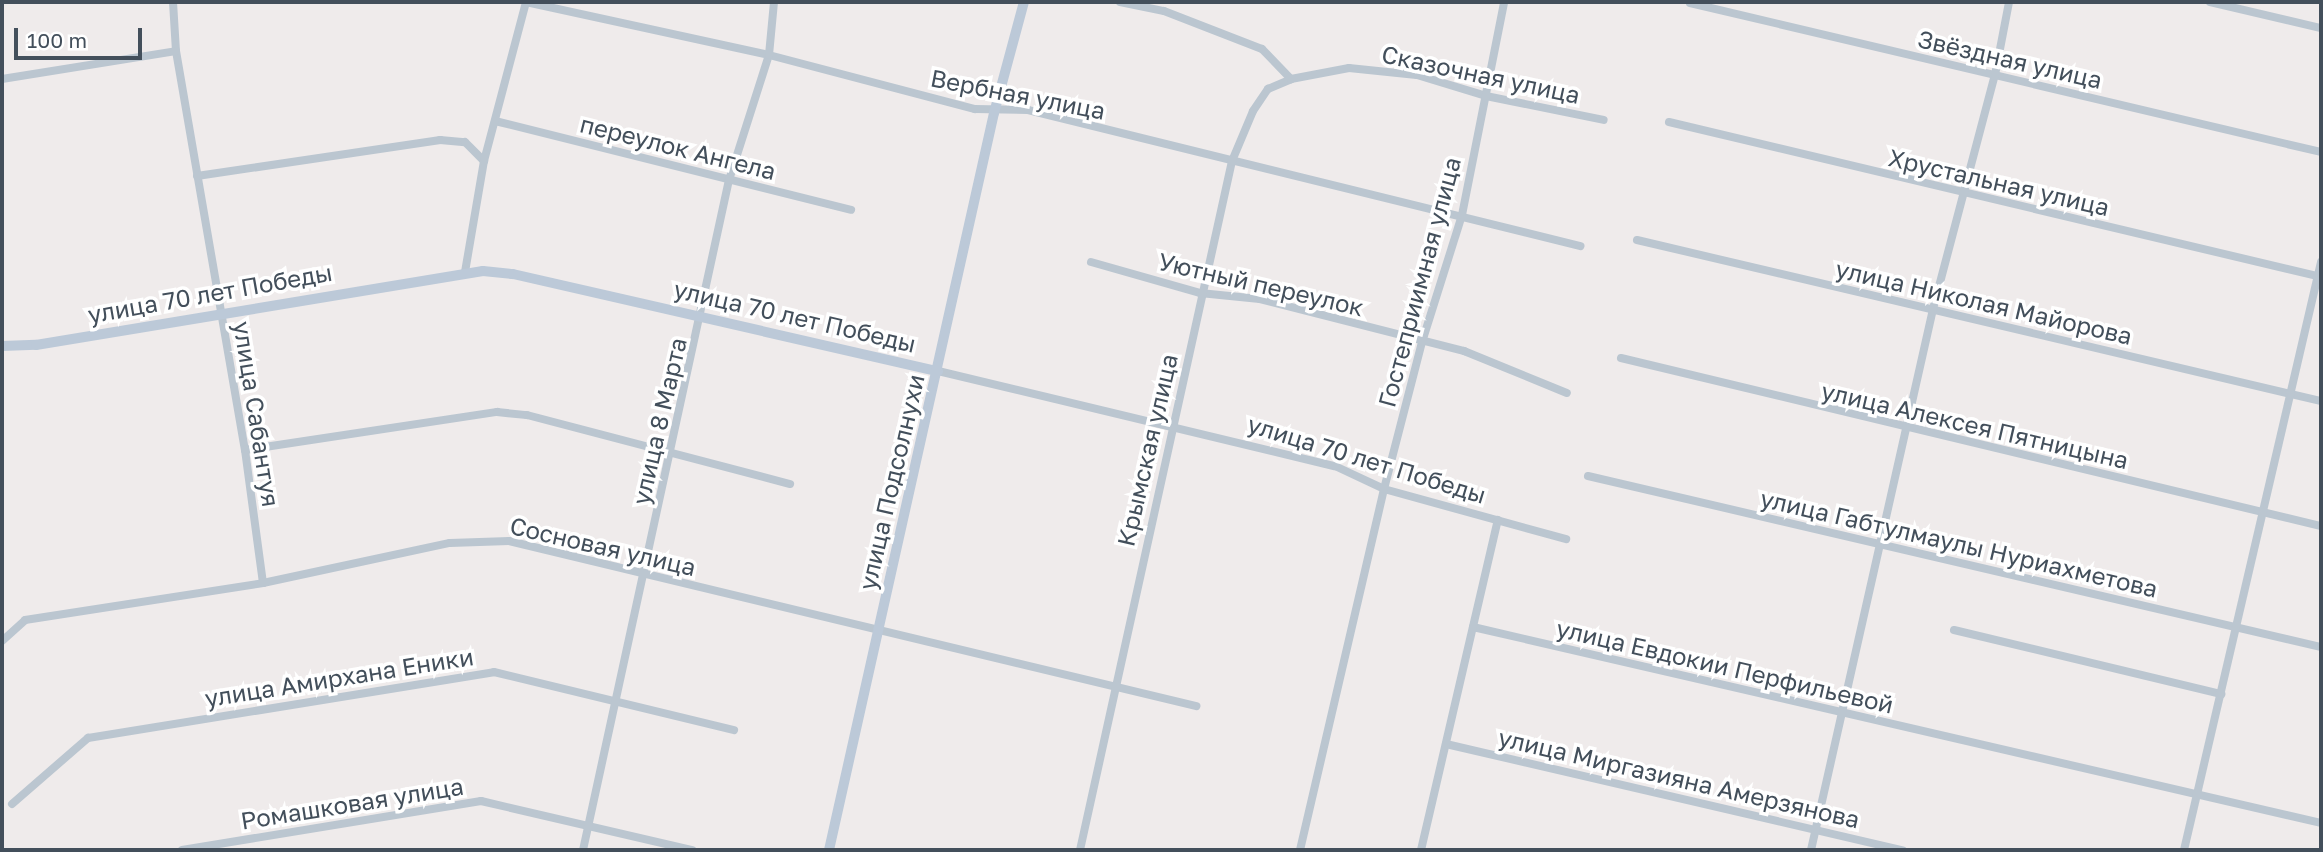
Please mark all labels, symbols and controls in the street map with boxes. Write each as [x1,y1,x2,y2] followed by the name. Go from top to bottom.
[18,14,145,58] scale bar
[1915,24,2105,94] street label: Звёздная улица
[27,27,87,53] text: 100 m
[1379,39,1583,109] street label: Сказочная улица
[928,63,1108,125] street label: Вербная улица
[577,109,779,185] street label: переулок Ангела
[1886,143,2112,221] street label: Хрустальная улица
[1372,154,1466,410] street label: Гостеприимная улица
[1156,246,1366,322] street label: Уютный переулок
[1833,254,2135,350] street label: улица Николая Майорова
[85,257,335,329] street label: улица 70 лет Победы
[671,274,919,358] street label: улица 70 лет Победы
[228,319,286,509] street label: улица Сабантуя
[626,335,692,507] street label: улица 8 Марта
[1111,351,1183,549] street label: Крымская улица
[852,371,930,593] street label: улица Подсолнухи
[1819,376,2131,474] street label: улица Алексея Пятницына
[1244,409,1490,509] street label: улица 70 лет Победы
[1758,483,2160,603] street label: улица Габтулмаулы Нуриахметова
[507,511,699,581] street label: Сосновая улица
[1554,613,1896,719] street label: улица Евдокии Перфильевой
[203,642,475,712] street label: улица Амирхана Еники
[1495,722,1863,834] street label: улица Миргазияна Амерзянова
[239,771,465,835] street label: Ромашковая улица

